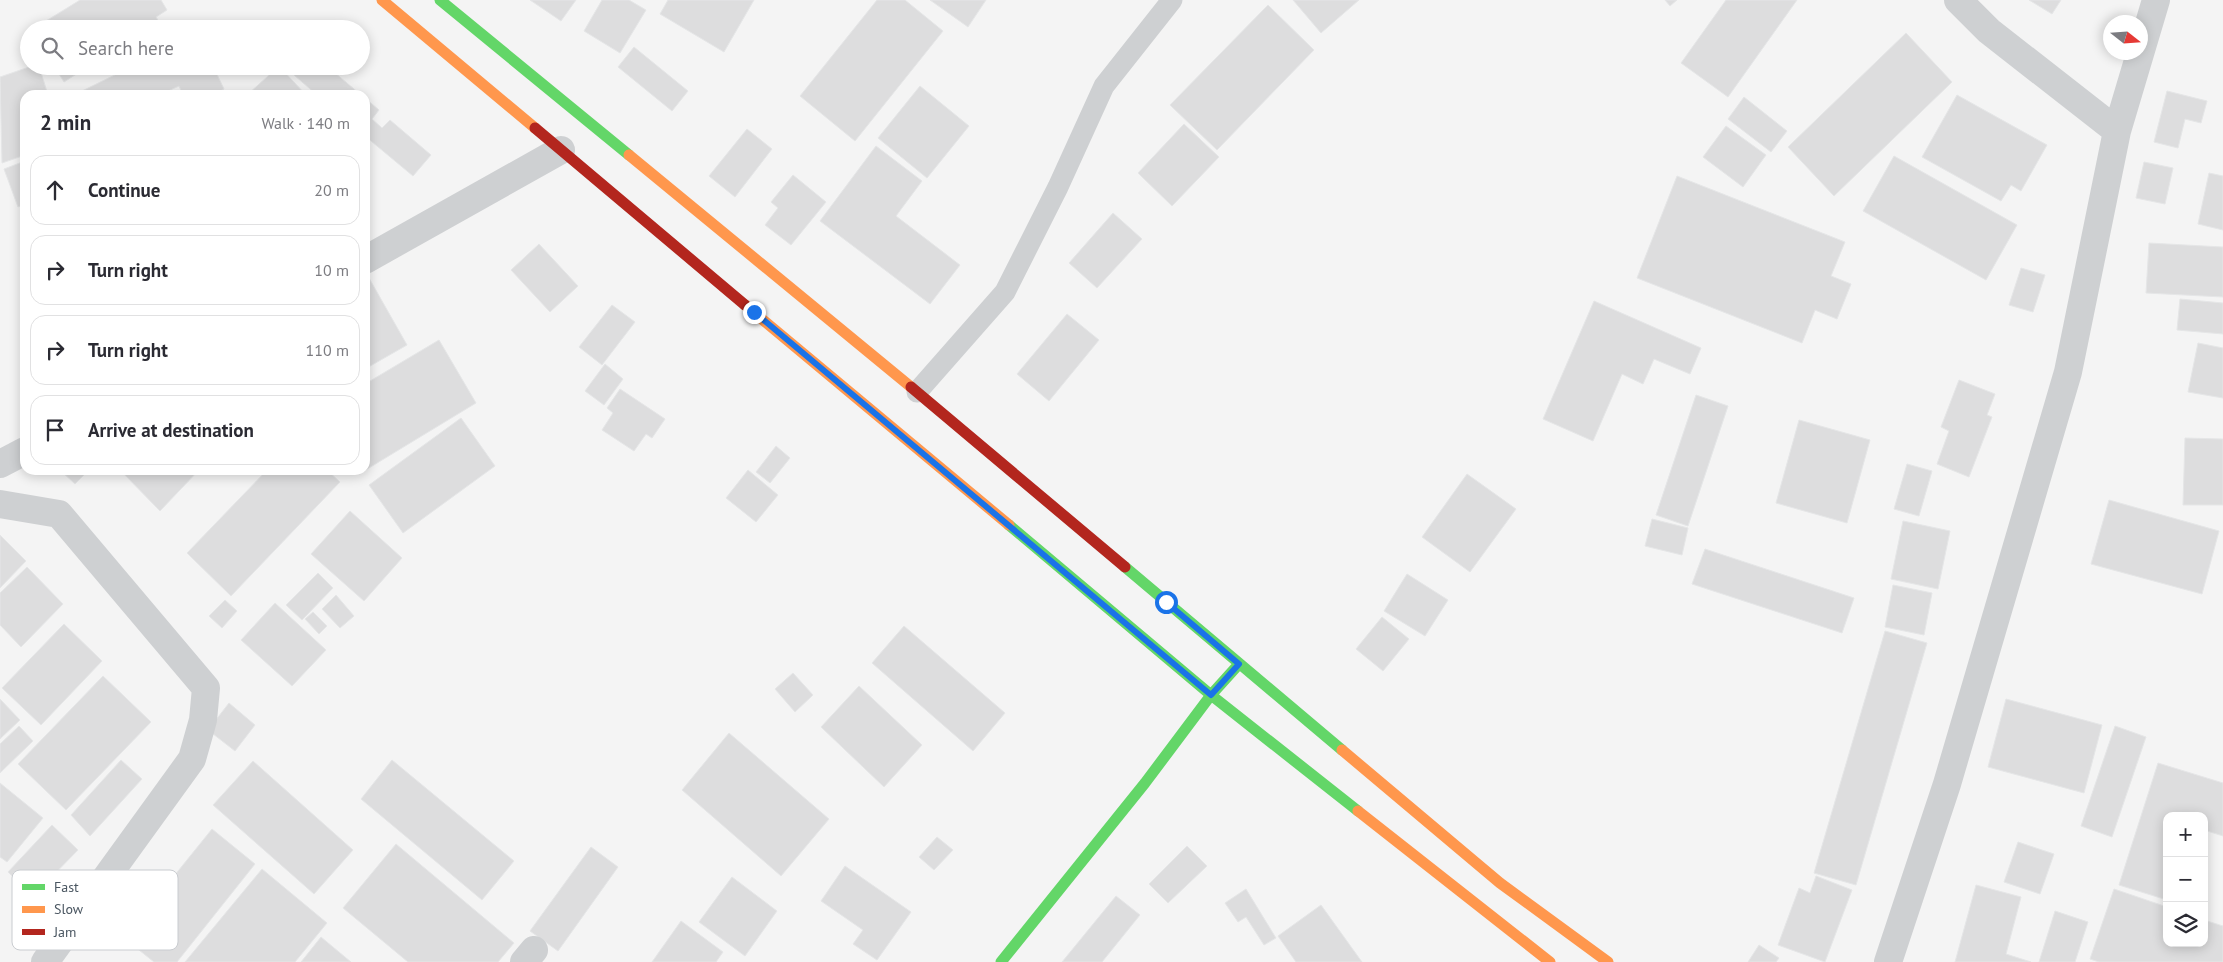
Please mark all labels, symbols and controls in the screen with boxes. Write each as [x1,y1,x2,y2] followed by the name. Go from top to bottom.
[2103,15,2148,60] north arrow
[20,20,370,75] search box
[38,34,66,62] icon: search
[78,36,174,60] text: Search here
[40,109,91,136] text: 2 min
[261,113,350,133] text: Walk · 140 m
[41,176,69,204] icon: ahead
[88,178,160,202] text: Continue
[314,180,349,200] text: 20 m
[41,256,69,284] icon: right
[88,258,168,282] text: Turn right
[314,260,349,280] text: 10 m
[743,301,766,324] route end
[41,336,69,364] icon: right
[88,338,168,362] text: Turn right
[306,340,349,360] text: 110 m
[41,416,69,444] icon: arrive
[88,418,254,442] text: Arrive at destination
[1155,591,1178,614] route start
[2163,812,2208,947] map controls
[2163,812,2208,857] button: +
[2163,857,2208,902] button: −
[12,870,178,950] legend
[54,878,79,896] text: Fast
[54,900,84,918] text: Slow
[2163,902,2208,947] button: layers
[53,923,76,941] text: Jam

